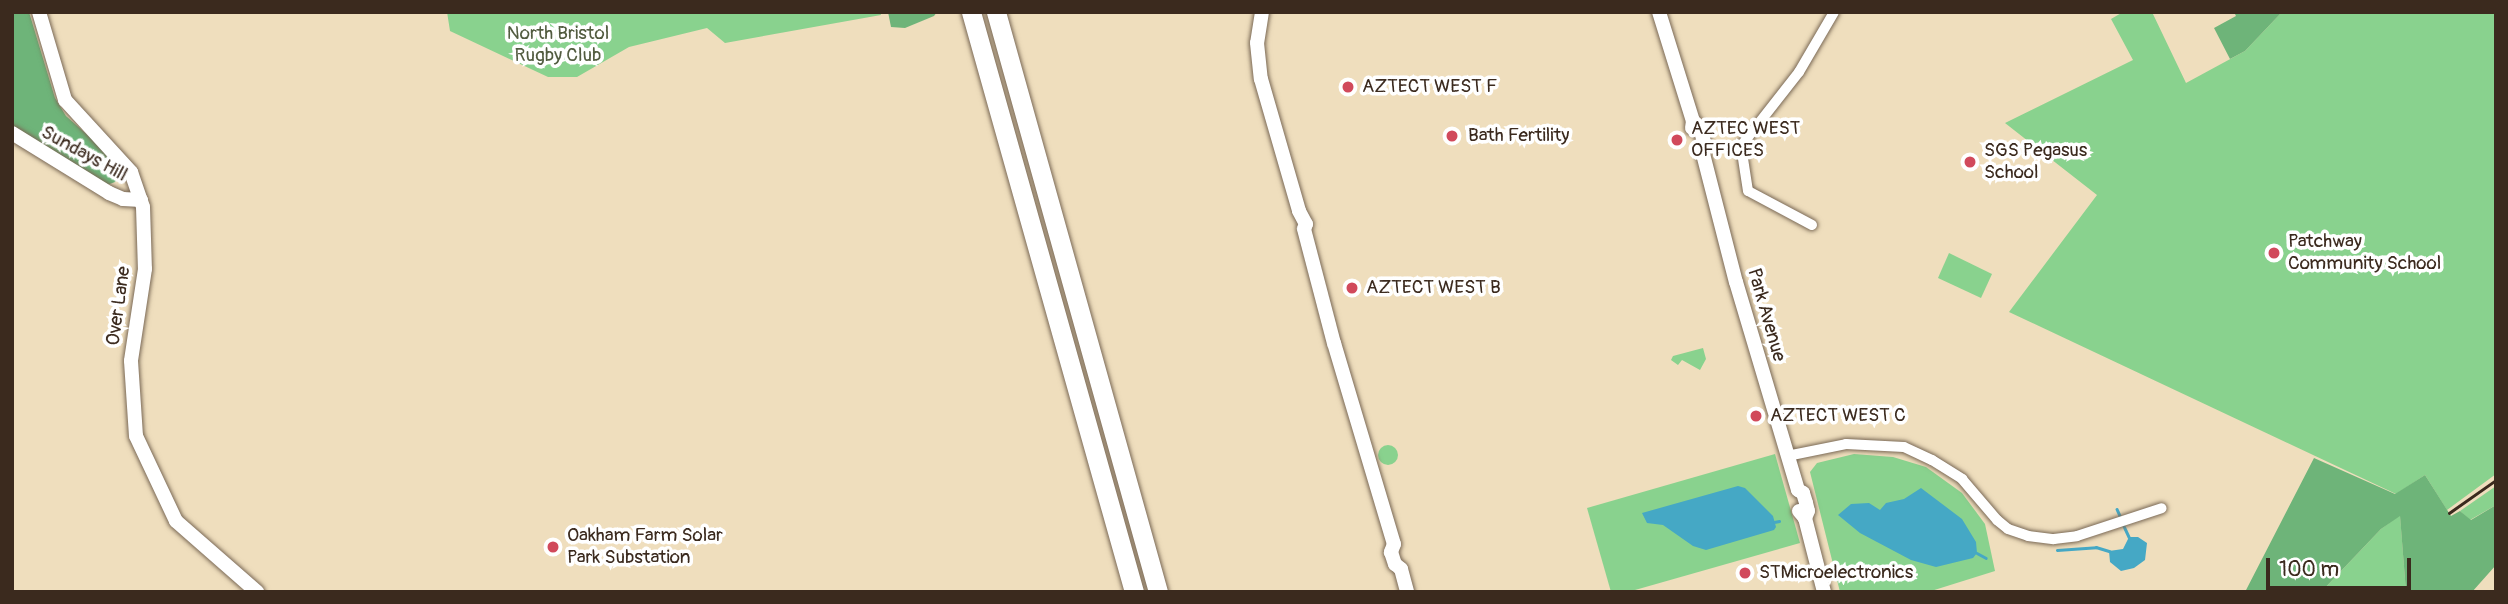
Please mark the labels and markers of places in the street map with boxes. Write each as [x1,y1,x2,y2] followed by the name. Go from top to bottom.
[1362,76,1497,98] place label: AZTECT WEST F
[1340,79,1356,95] marker: AZTECT WEST F
[1691,118,1800,162] place label: AZTEC WEST OFFICES
[1468,125,1569,147] place label: Bath Fertility
[1442,126,1462,146] marker: Bath Fertility
[1669,132,1685,148] marker: AZTEC WEST OFFICES
[1984,140,2087,184] place label: SGS Pegasus School
[1962,154,1978,170] marker: SGS Pegasus School
[2288,231,2441,275] place label: Patchway Community School
[2266,245,2282,261] marker: Patchway Community School
[1366,277,1501,299] place label: AZTECT WEST B
[1344,280,1360,296] marker: AZTECT WEST B
[1770,405,1906,427] place label: AZTECT WEST C
[1748,408,1764,424] marker: AZTECT WEST C
[567,525,723,569] place label: Oakham Farm Solar Park Substation
[545,539,561,555] marker: Oakham Farm Solar Park Substation
[1759,562,1913,584] place label: STMicroelectronics
[1737,565,1753,581] marker: STMicroelectronics

